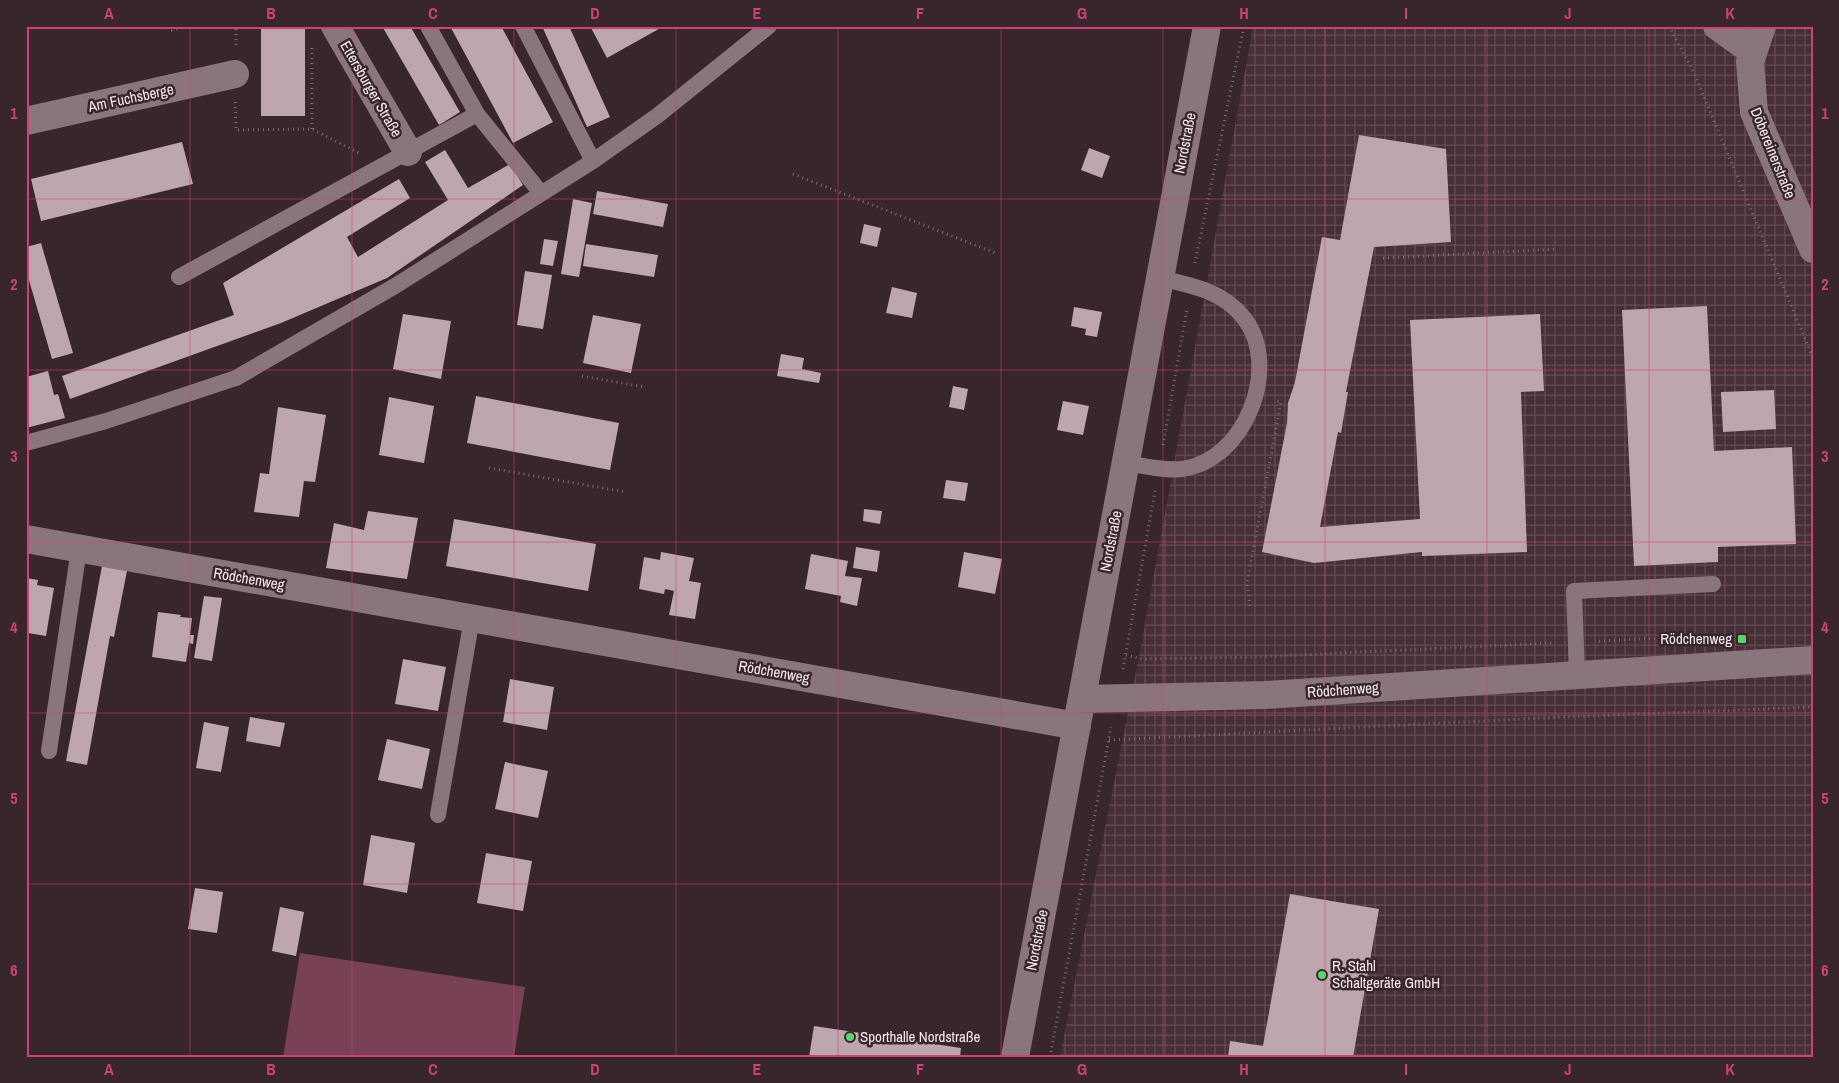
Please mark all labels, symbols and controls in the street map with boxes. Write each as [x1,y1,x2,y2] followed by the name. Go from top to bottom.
[104,2,114,24] text: A
[266,2,276,24] text: B
[428,2,438,24] text: C
[590,2,600,24] text: D
[753,2,762,24] text: E
[916,2,924,24] text: F
[1077,2,1087,24] text: G
[1239,2,1249,24] text: H
[1404,2,1408,24] text: I
[1564,2,1572,24] text: J
[1725,2,1735,24] text: K
[335,37,408,141] street label: Ettersburger Straße
[85,78,176,117] street label: Am Fuchsberge
[10,102,18,124] text: 1
[1821,102,1829,124] text: 1
[1746,104,1801,202] street label: Döbereinerstraße
[1168,111,1201,175] street label: Nordstraße
[10,273,18,295] text: 2
[1821,273,1829,295] text: 2
[10,445,18,467] text: 3
[1821,445,1829,467] text: 3
[1094,509,1127,573] street label: Nordstraße
[212,562,286,595] street label: Rödchenweg
[10,616,18,638] text: 4
[1821,616,1829,638] text: 4
[1660,628,1732,649] place label: Rödchenweg
[1736,633,1748,645] marker: Rödchenweg
[737,655,811,688] street label: Rödchenweg
[1306,677,1380,702] street label: Rödchenweg
[10,787,18,809] text: 5
[1821,787,1829,809] text: 5
[1020,908,1053,972] street label: Nordstraße
[1332,955,1440,993] place label: R. Stahl Schaltgeräte GmbH
[10,959,18,981] text: 6
[1821,959,1829,981] text: 6
[1316,969,1328,981] marker: R. Stahl Schaltgeräte GmbH
[860,1026,980,1047] place label: Sporthalle Nordstraße
[844,1031,856,1043] marker: Sporthalle Nordstraße
[104,1058,114,1080] text: A
[266,1058,276,1080] text: B
[428,1058,438,1080] text: C
[590,1058,600,1080] text: D
[753,1058,762,1080] text: E
[916,1058,924,1080] text: F
[1077,1058,1087,1080] text: G
[1239,1058,1249,1080] text: H
[1404,1058,1408,1080] text: I
[1564,1058,1572,1080] text: J
[1725,1058,1735,1080] text: K

